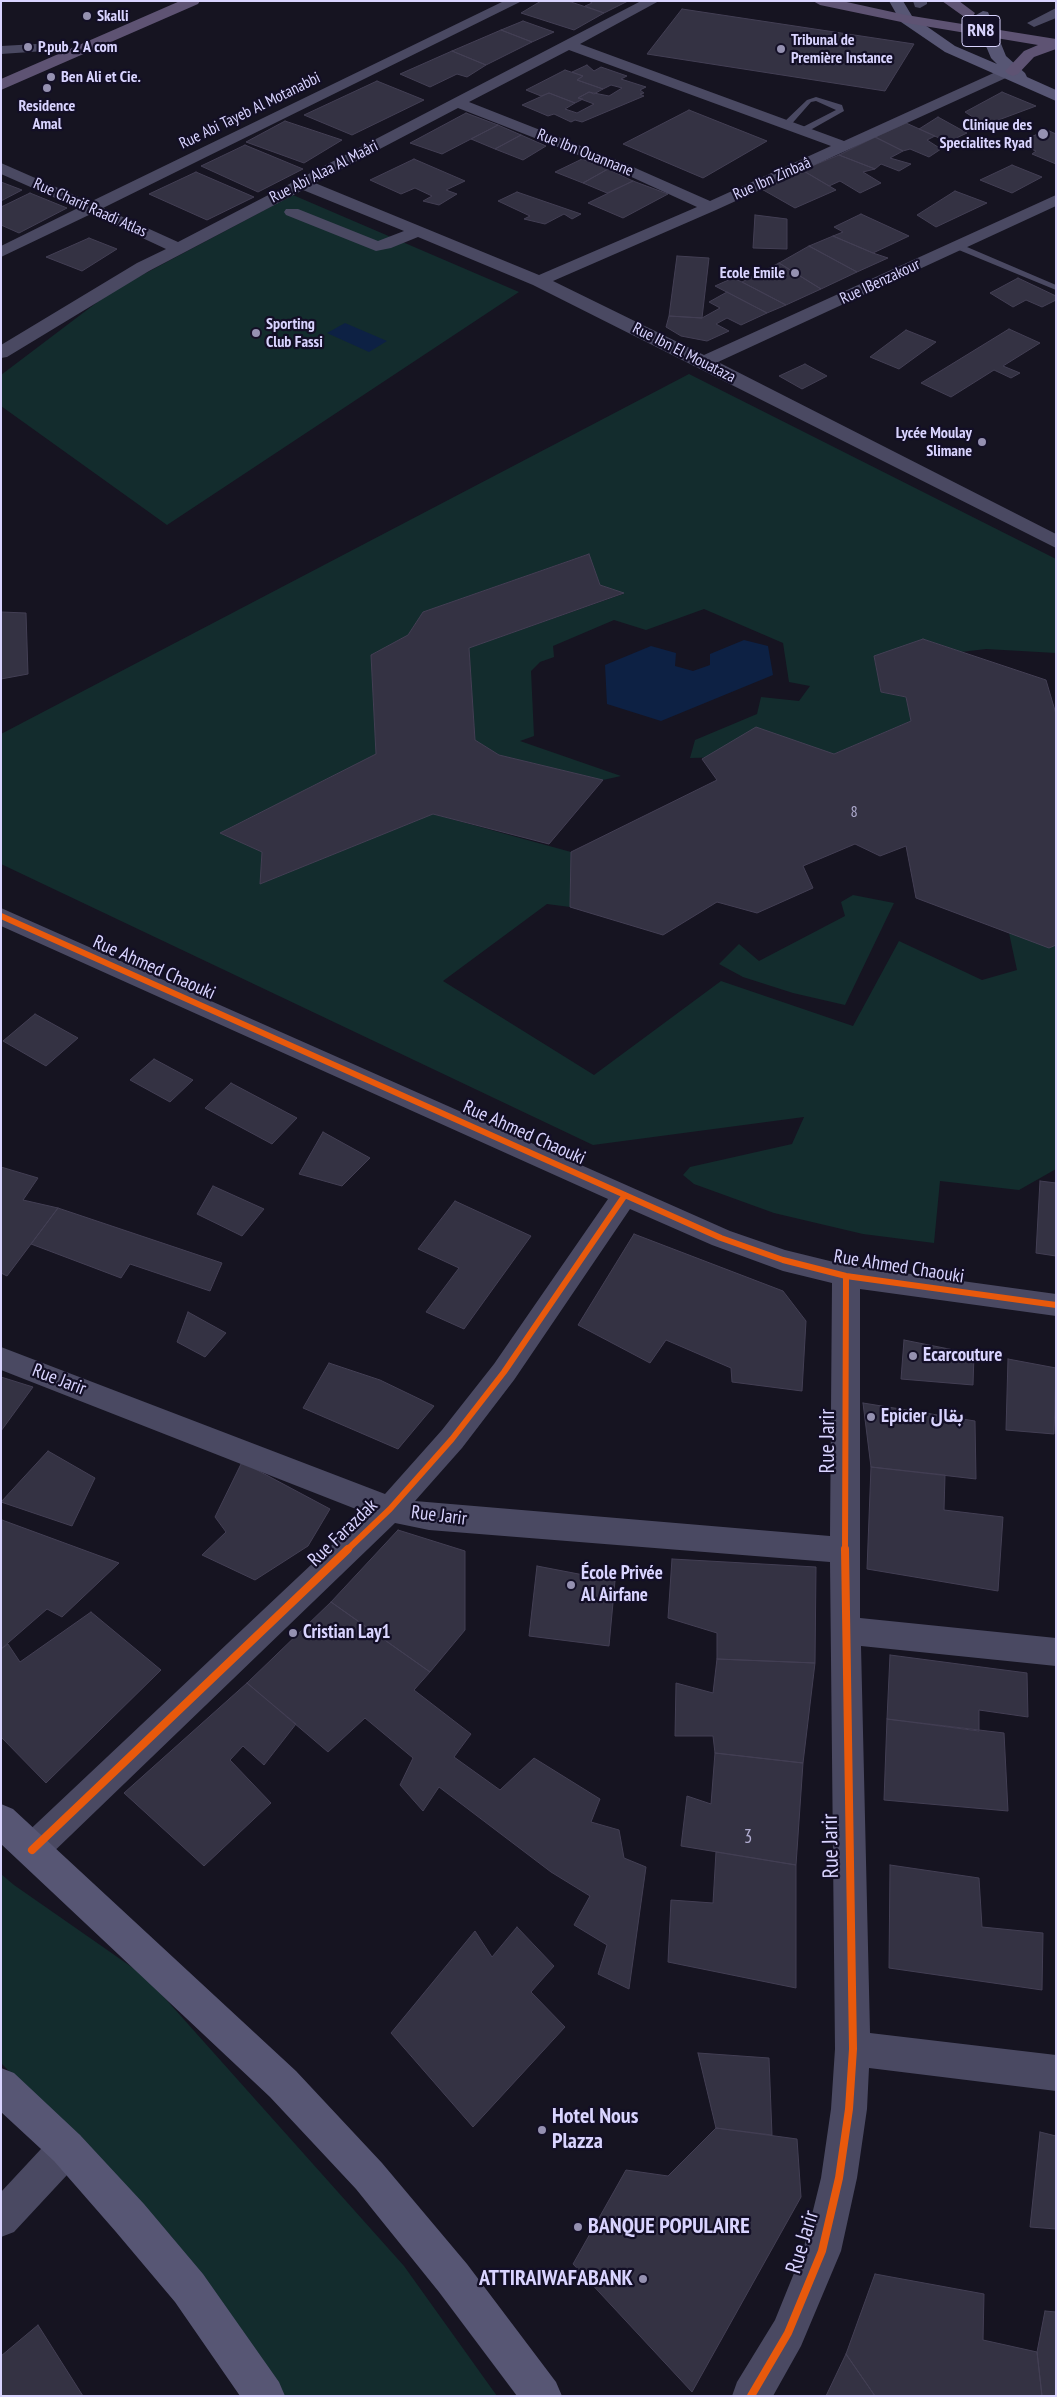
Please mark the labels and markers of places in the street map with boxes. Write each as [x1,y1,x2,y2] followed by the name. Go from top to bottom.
[97,6,129,26] place label: Skalli
[81,10,93,22] marker: Skalli
[791,30,893,68] place label: Tribunal de Première Instance
[38,37,117,57] place label: P.pub 2 A com
[22,41,34,53] marker: P.pub 2 A com
[775,43,787,55] marker: Tribunal de Première Instance
[61,67,141,87] place label: Ben Ali et Cie.
[45,71,57,83] marker: Ben Ali et Cie.
[41,82,53,94] marker: Residence Amal
[19,96,75,134] place label: Residence Amal
[939,115,1032,153] place label: Clinique des Specialites Ryad
[1036,127,1050,141] marker: Clinique des Specialites Ryad
[720,263,785,283] place label: Ecole Emile
[789,267,801,279] marker: Ecole Emile
[266,314,323,352] place label: Sporting Club Fassi
[250,327,262,339] marker: Sporting Club Fassi
[896,423,972,461] place label: Lycée Moulay Slimane
[976,436,988,448] marker: Lycée Moulay Slimane
[923,1345,1002,1367] place label: Ecarcouture
[907,1350,919,1362] marker: Ecarcouture
[881,1406,964,1428] place label: Epicier بقال
[865,1411,877,1423] marker: Epicier بقال
[581,1563,663,1607] place label: École Privée Al Airfane
[565,1579,577,1591] marker: École Privée Al Airfane
[303,1622,391,1644] place label: Cristian Lay1
[287,1627,299,1639] marker: Cristian Lay1
[552,2104,638,2156] place label: Hotel Nous Plazza
[536,2124,548,2136] marker: Hotel Nous Plazza
[588,2214,750,2240] place label: BANQUE POPULAIRE
[572,2221,584,2233] marker: BANQUE POPULAIRE
[479,2266,633,2292] place label: ATTIRAIWAFABANK
[637,2273,649,2285] marker: ATTIRAIWAFABANK

